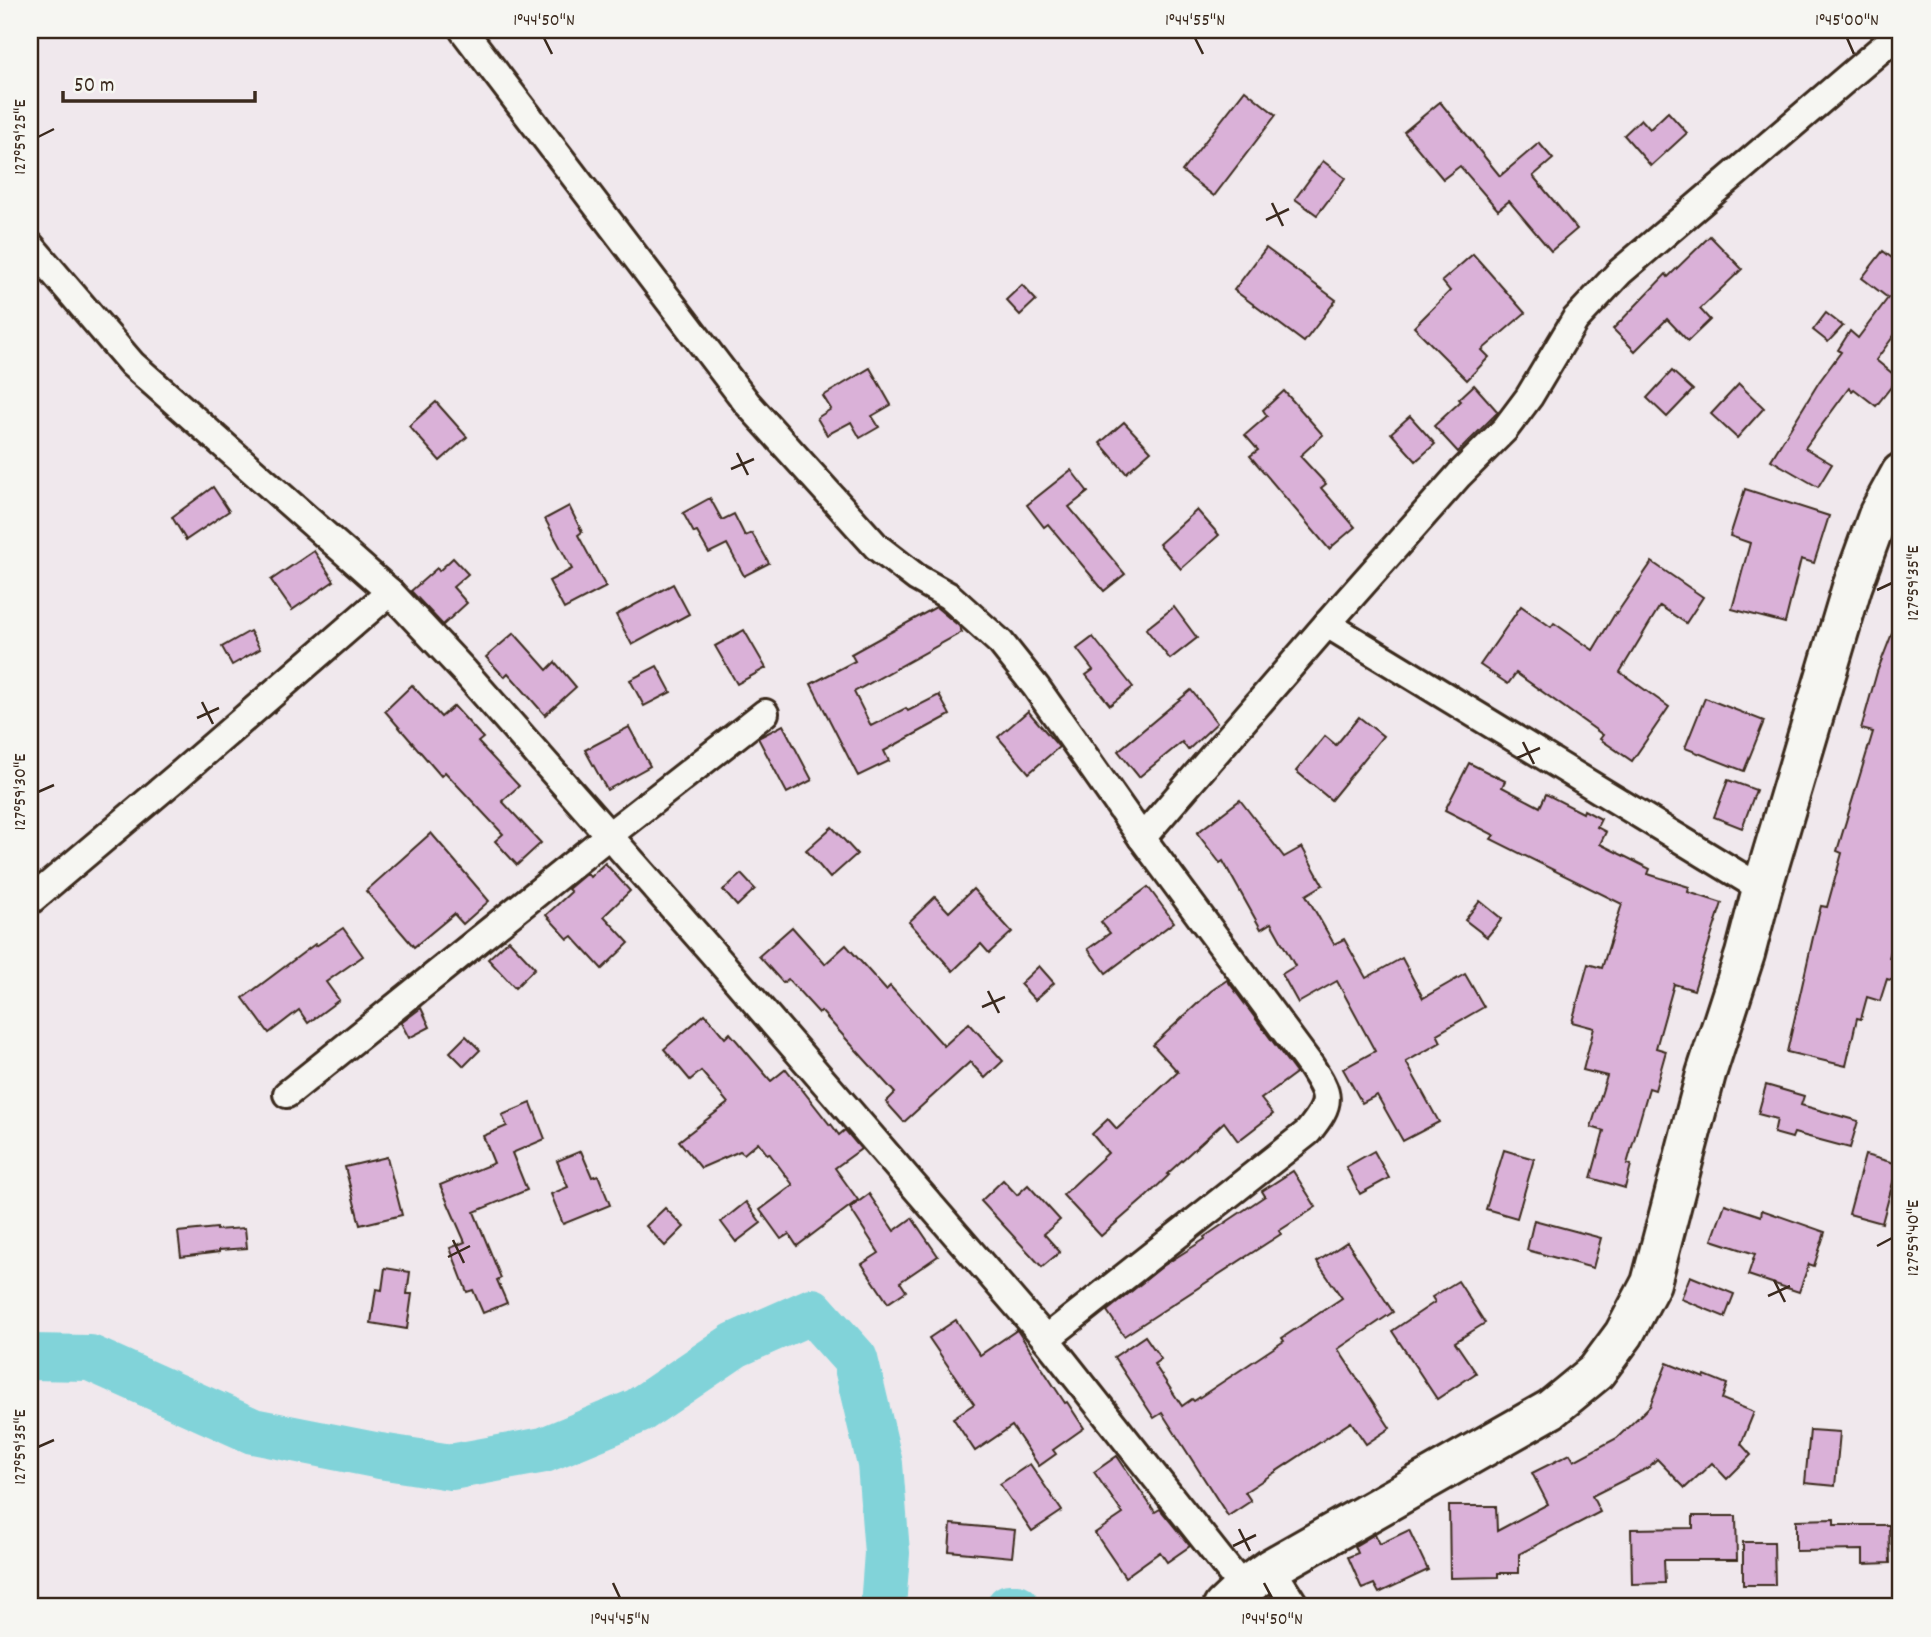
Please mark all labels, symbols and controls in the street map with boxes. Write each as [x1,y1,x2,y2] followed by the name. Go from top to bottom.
[513,9,575,34] text: 1°44'50"N
[1165,9,1225,34] text: 1°44'55"N
[1815,9,1879,34] text: 1°45'00"N
[63,60,256,104] scale bar
[74,72,114,102] text: 50 m
[9,99,34,175] text: 127°59'25"E
[1902,545,1927,621] text: 127°59'35"E
[9,754,34,831] text: 127°59'30"E
[1902,1200,1927,1276] text: 127°59'40"E
[9,1409,34,1485] text: 127°59'35"E
[590,1608,650,1633] text: 1°44'45"N
[1241,1608,1303,1633] text: 1°44'50"N

